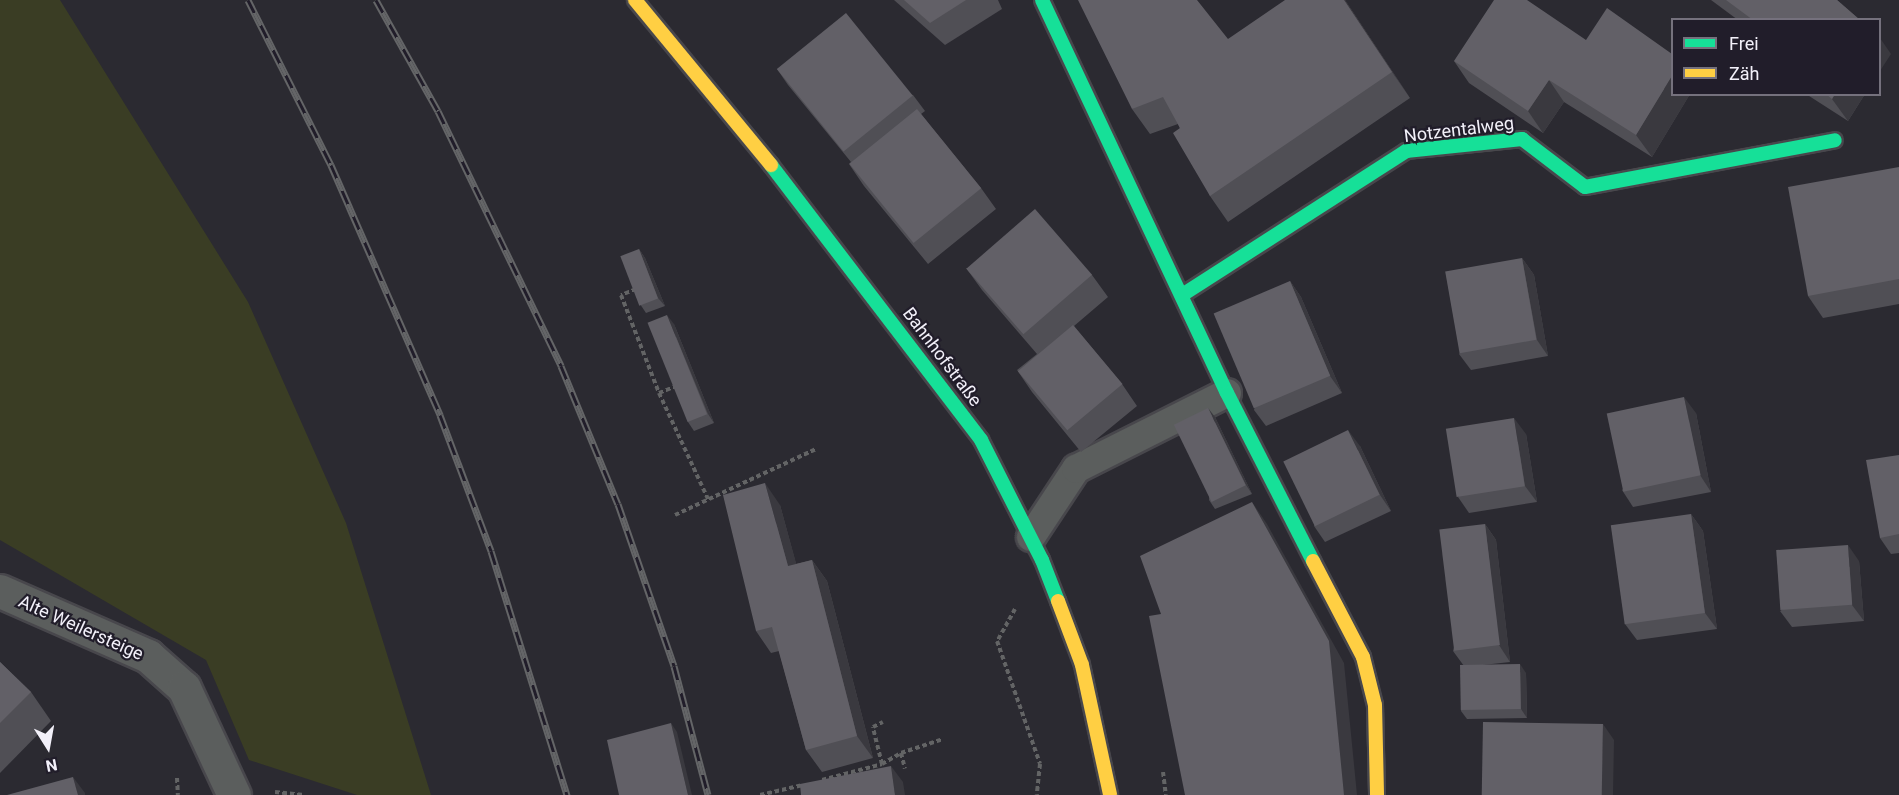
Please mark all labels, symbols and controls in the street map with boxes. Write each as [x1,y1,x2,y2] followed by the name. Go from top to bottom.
[1671,18,1881,96] legend
[1729,33,1759,54] text: Frei
[1729,63,1760,84] text: Zäh
[1403,113,1515,147] street label: Notzentalweg
[898,303,986,411] street label: Bahnhofstraße
[15,591,147,665] street label: Alte Weilersteige
[18,717,78,777] north arrow
[44,755,59,776] text: N

